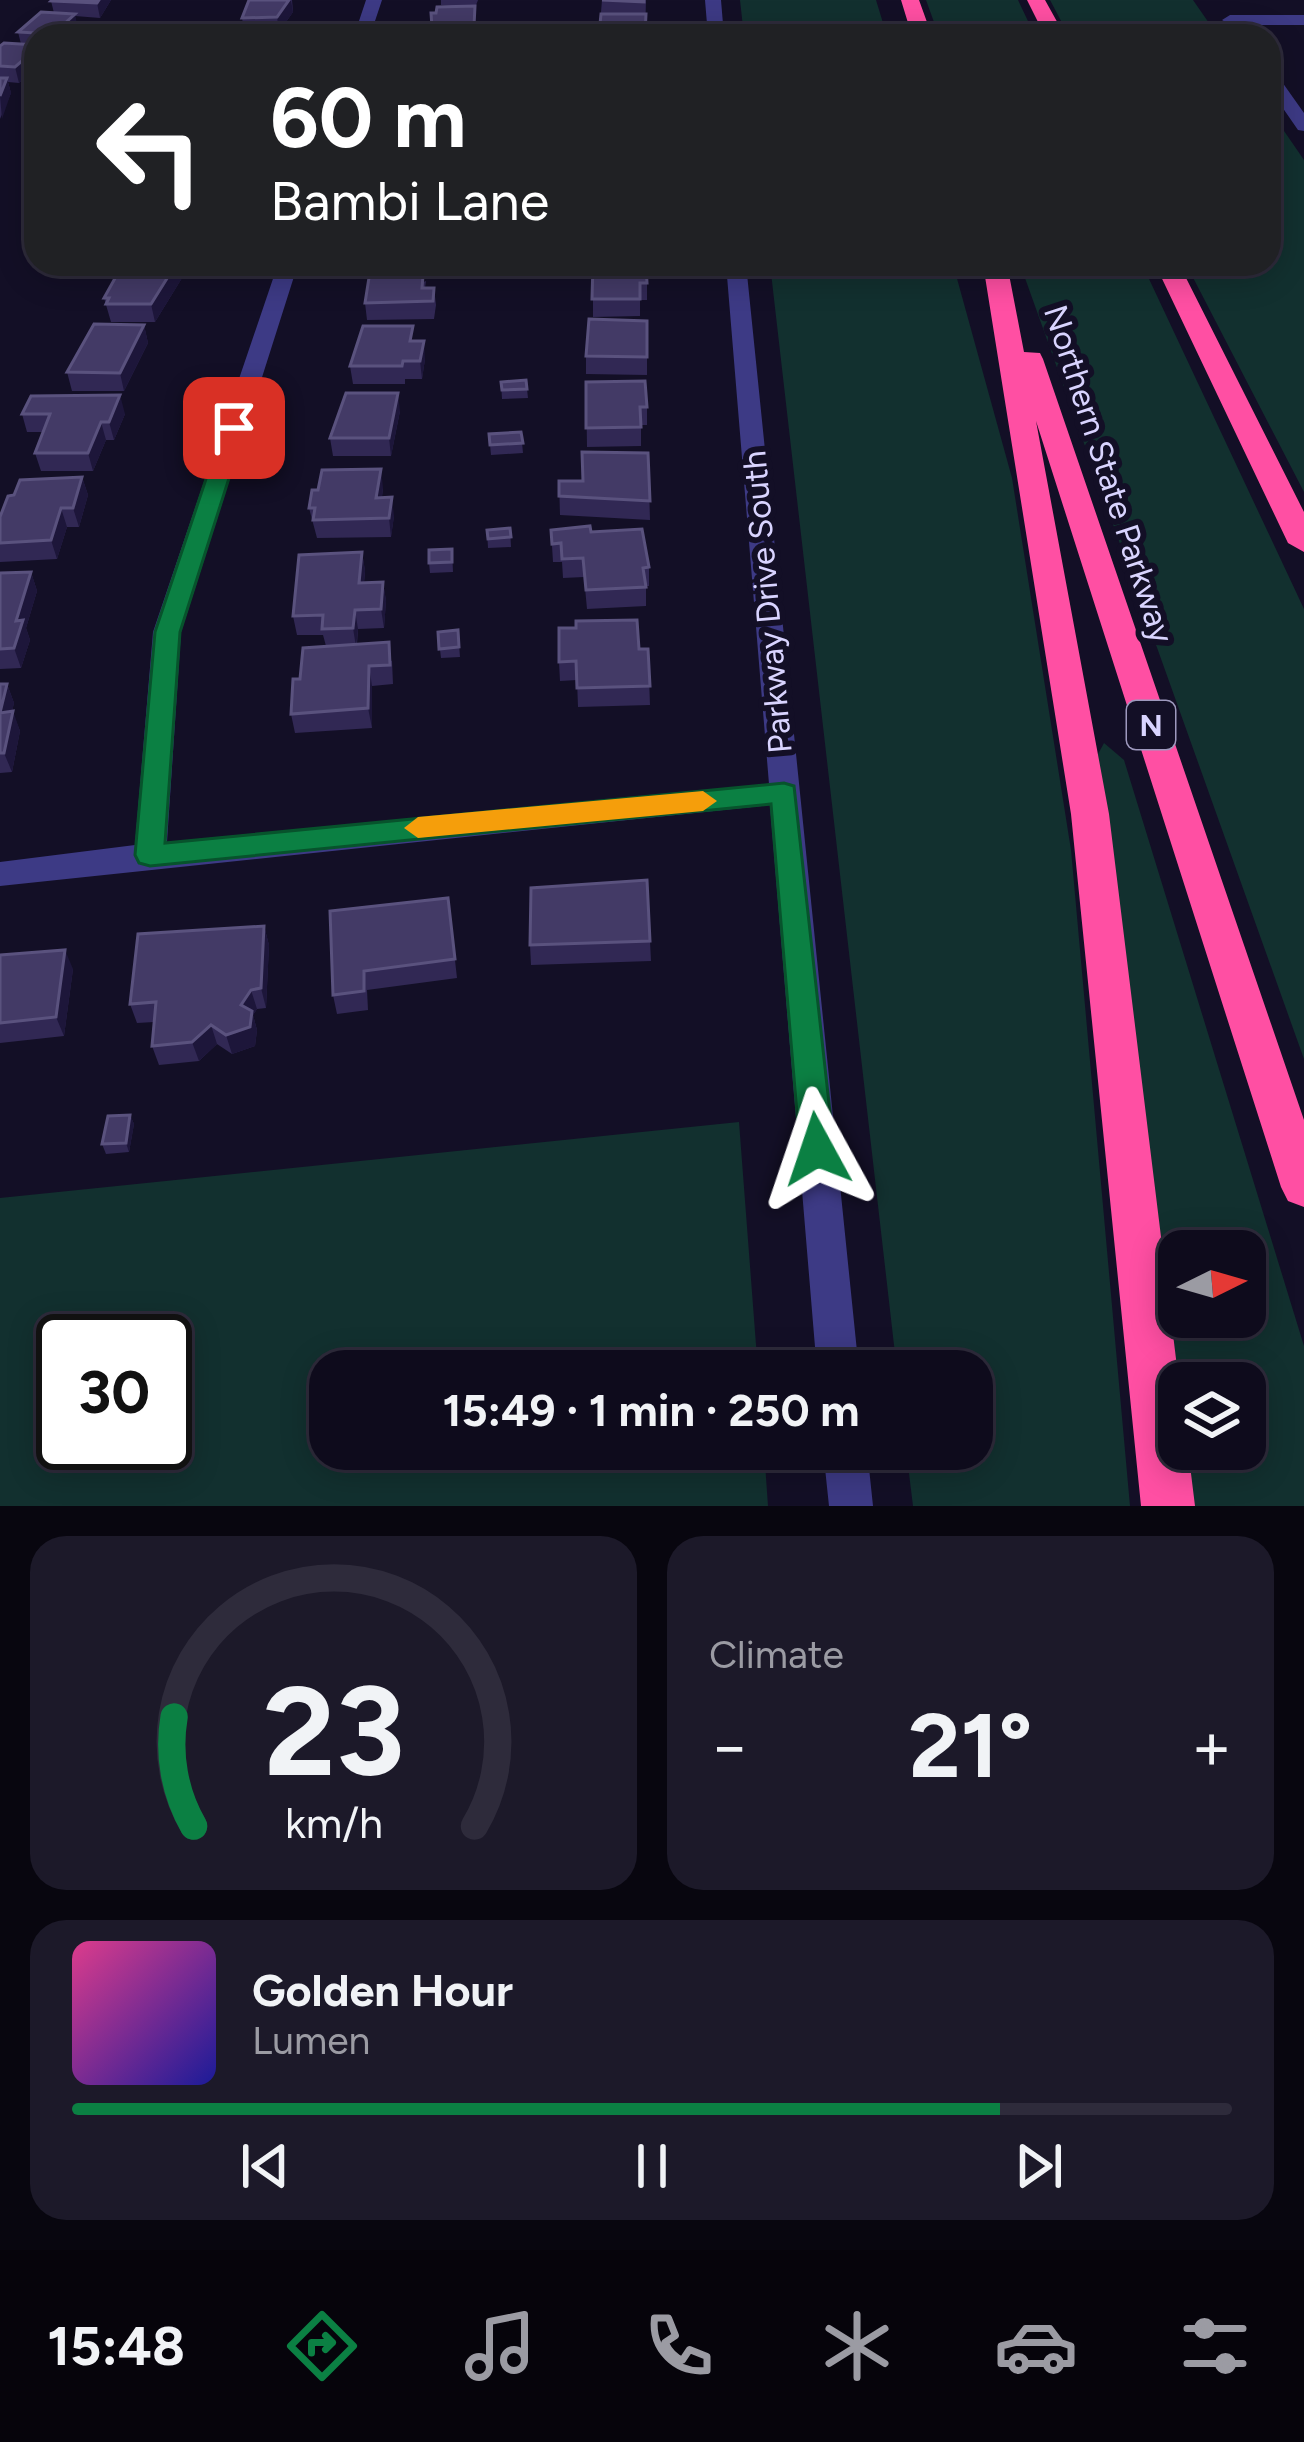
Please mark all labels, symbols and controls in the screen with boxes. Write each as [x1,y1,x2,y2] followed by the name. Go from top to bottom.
[270,67,466,168] text: 60 m
[72,72,228,228] icon: left
[270,169,549,234] text: Bambi Lane
[1036,300,1182,648] street label: Northern State Parkway
[183,377,285,479] pin
[201,395,267,461] icon: arrive
[734,449,800,755] street label: Parkway Drive South
[1127,701,1175,749] road number: N
[754,1086,880,1212] position arrow
[1158,1230,1266,1338] north arrow
[1158,1230,1266,1470] map controls
[36,1314,192,1470] speed limit sign: 30
[1158,1362,1266,1470] button: layers
[442,1383,860,1437] text: 15:49 · 1 min · 250 m
[709,1631,844,1678] text: Climate
[263,1656,404,1806] text: 23
[908,1691,1033,1800] text: 21°
[709,1706,750,1786] text: −
[1191,1706,1232,1786] text: +
[285,1797,382,1849] text: km/h
[252,1963,513,2017] text: Golden Hour
[252,2017,370,2064] text: Lumen
[232,2133,298,2199] icon: previous
[619,2133,685,2199] icon: pause
[1006,2133,1072,2199] icon: next
[280,2304,364,2388] icon: directions
[458,2304,542,2388] icon: music
[637,2304,721,2388] icon: phone
[815,2304,899,2388] icon: climate
[994,2304,1078,2388] icon: car
[1173,2304,1257,2388] icon: filters
[47,2314,185,2379] text: 15:48

